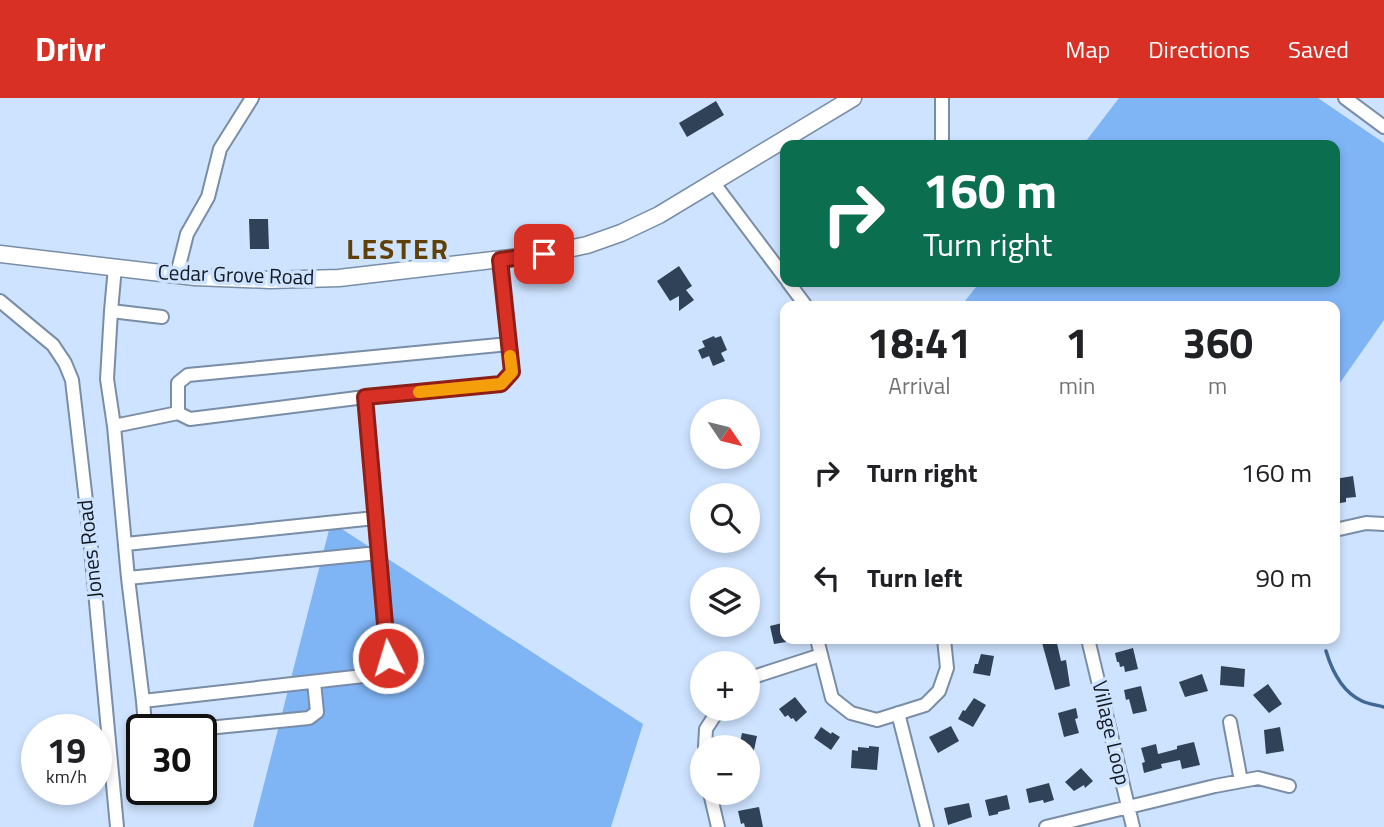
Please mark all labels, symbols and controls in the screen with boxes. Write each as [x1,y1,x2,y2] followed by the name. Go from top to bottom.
[35,24,106,74] text: Drivr
[1065,31,1110,67] text: Map
[1148,31,1250,67] text: Directions
[1288,31,1349,67] text: Saved
[923,152,1057,227] text: 160 m
[808,168,899,259] icon: right
[923,220,1052,268] text: Turn right
[514,224,574,284] pin
[346,227,450,270] district label: LESTER
[525,235,563,273] icon: arrive
[157,255,315,293] street label: Cedar Grove Road
[867,310,972,374] text: 18:41
[1065,310,1089,374] text: 1
[1182,310,1253,374] text: 360
[888,368,951,403] text: Arrival
[1059,368,1095,403] text: min
[1208,368,1227,403] text: m
[690,399,760,469] north arrow
[690,399,760,805] map controls
[867,453,978,492] text: Turn right
[1241,453,1312,492] text: 160 m
[808,454,846,492] icon: right
[690,483,760,553] button: search
[68,498,110,600] street label: Jones Road
[867,558,962,597] text: Turn left
[1255,558,1312,597] text: 90 m
[808,559,846,597] icon: left
[690,567,760,637] button: layers
[351,621,425,695] position arrow
[690,651,760,721] button: +
[1084,677,1140,788] street label: Village Loop
[126,714,217,805] speed limit sign: 30
[47,723,86,777] text: 19
[690,735,760,805] button: −
[46,763,87,790] text: km/h

